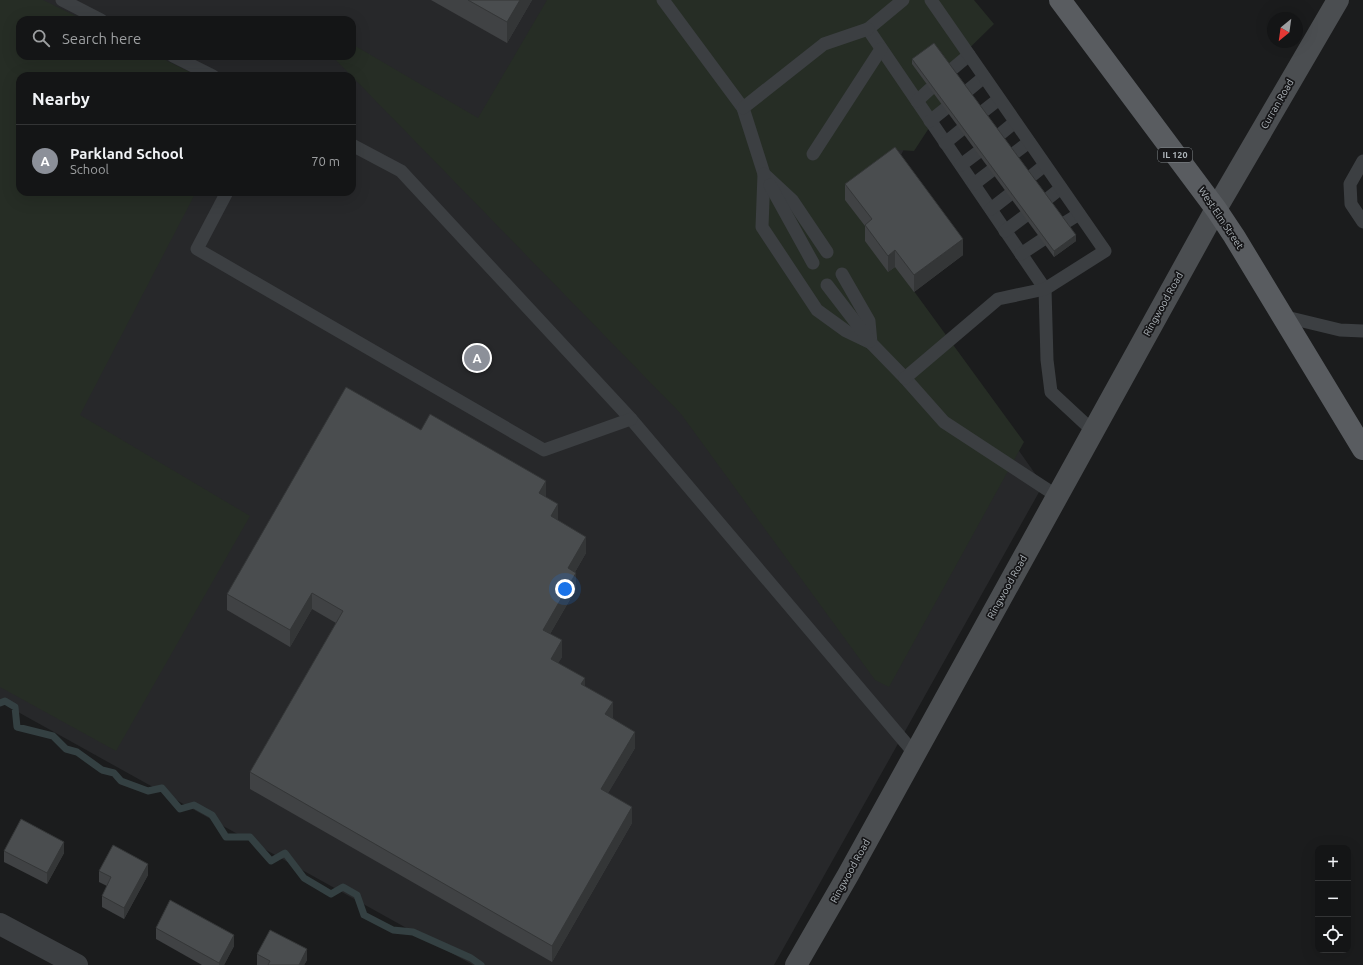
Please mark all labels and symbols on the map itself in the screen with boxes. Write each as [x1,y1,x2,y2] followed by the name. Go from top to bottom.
[1267,12,1303,48] north arrow
[1258,77,1296,131] street label: Curran Road
[1158,148,1192,162] road number: IL 120
[1196,185,1246,251] street label: West Elm Street
[1141,270,1185,338] street label: Ringwood Road
[464,343,490,373] pin: A
[985,553,1029,621] street label: Ringwood Road
[555,579,575,599] your location
[828,837,872,905] street label: Ringwood Road

